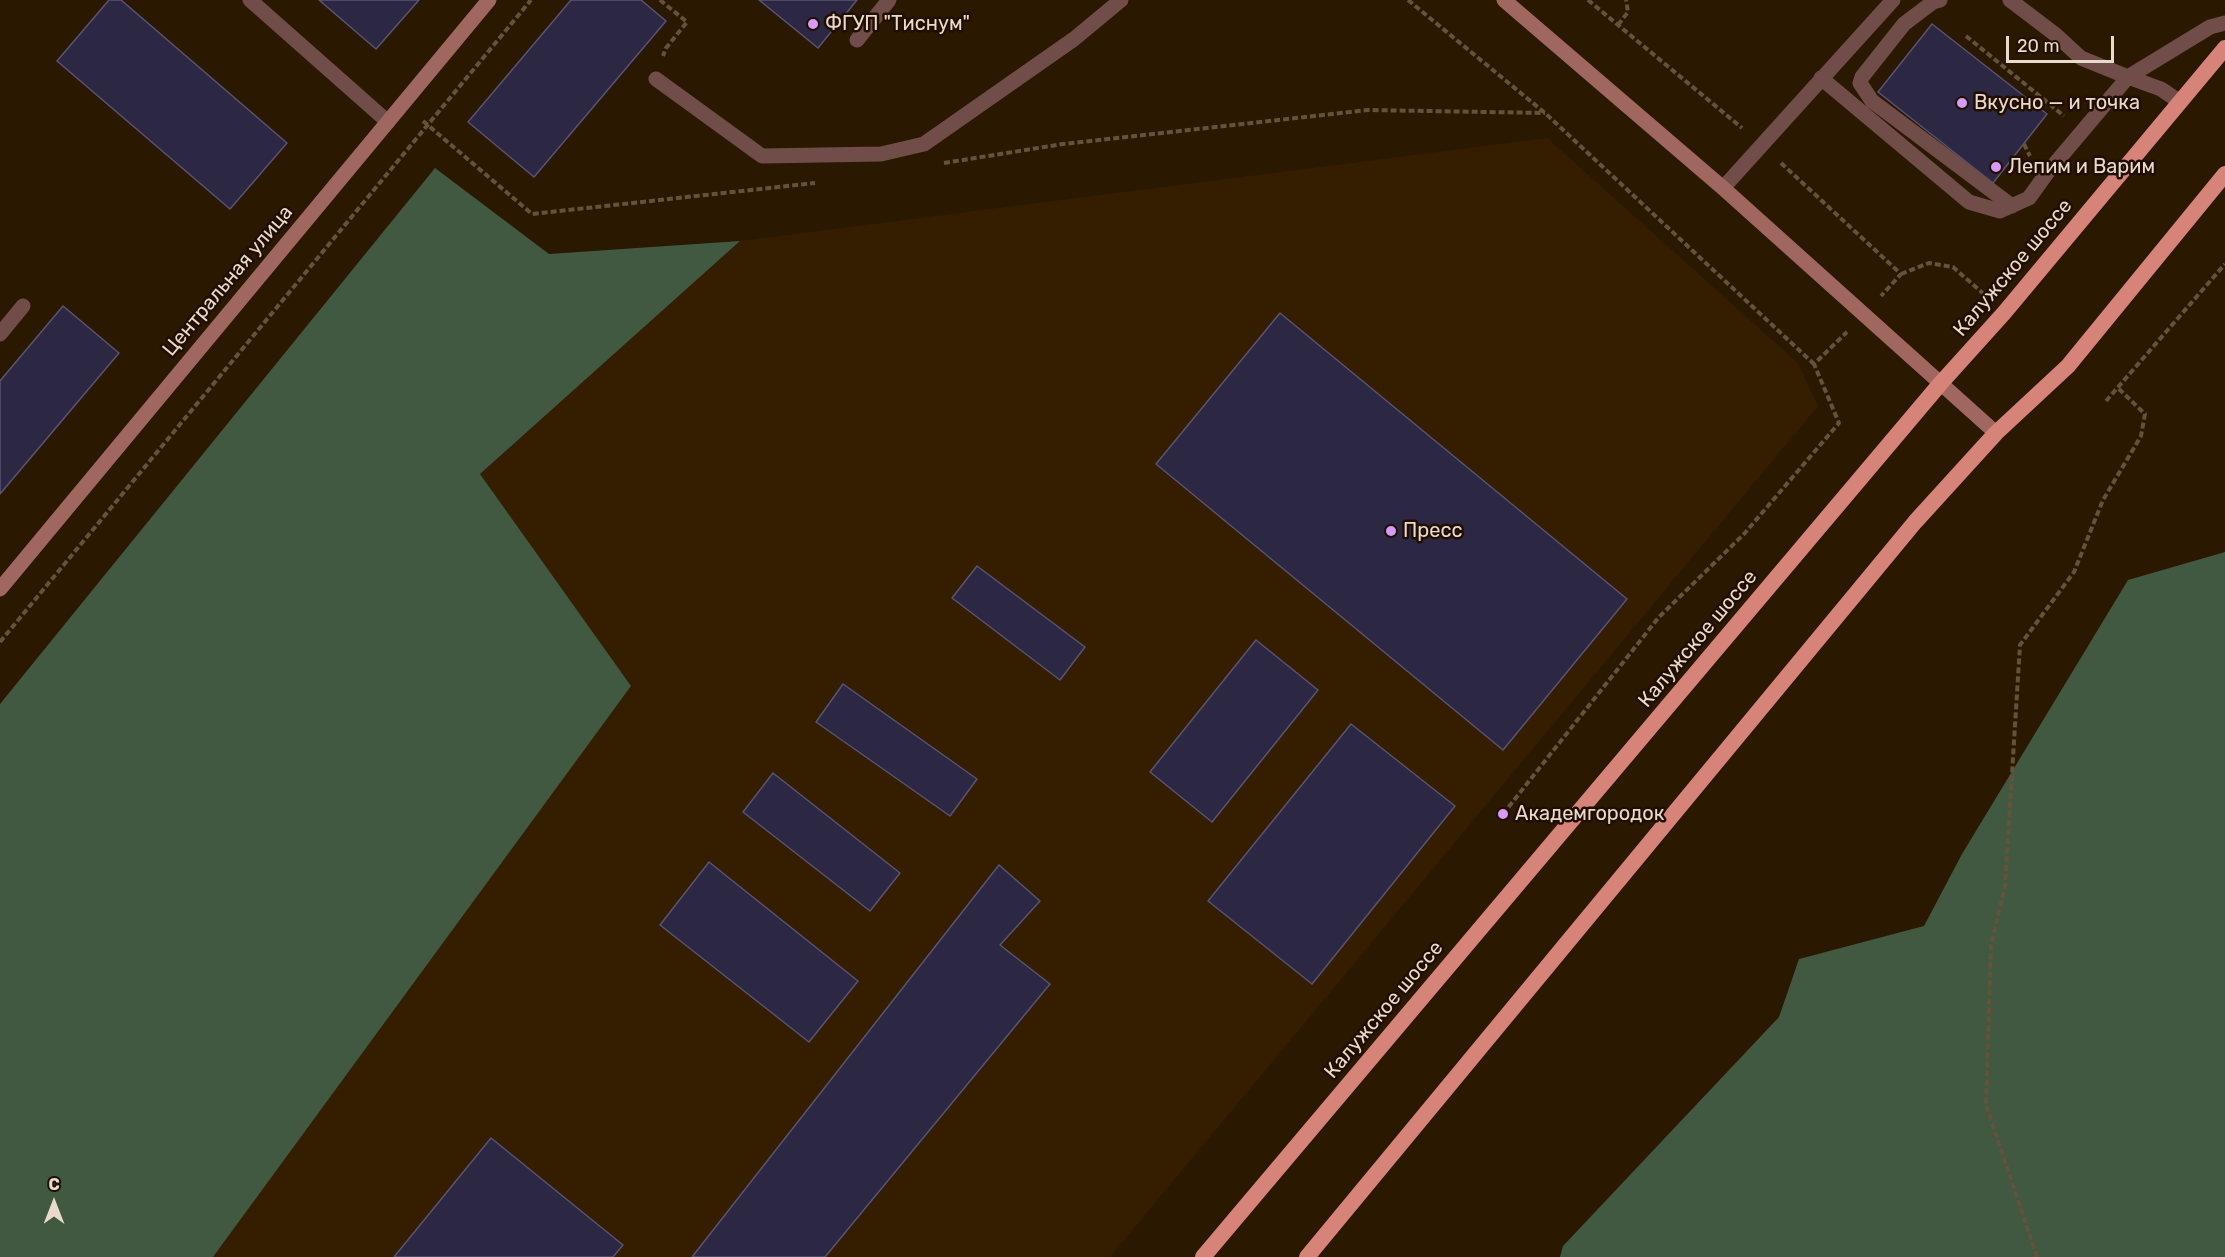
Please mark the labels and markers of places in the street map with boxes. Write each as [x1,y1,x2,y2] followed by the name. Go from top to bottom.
[825,12,970,36] place label: ФГУП "Тиснум"
[806,17,820,31] marker: ФГУП "Тиснум"
[1974,91,2140,115] place label: Вкусно — и точка
[1955,96,1969,110] marker: Вкусно — и точка
[2008,155,2155,179] place label: Лепим и Варим
[1989,160,2003,174] marker: Лепим и Варим
[1403,519,1462,543] place label: Пресс
[1384,524,1398,538] marker: Пресс
[1515,802,1664,826] place label: Академгородок
[1496,807,1510,821] marker: Академгородок

